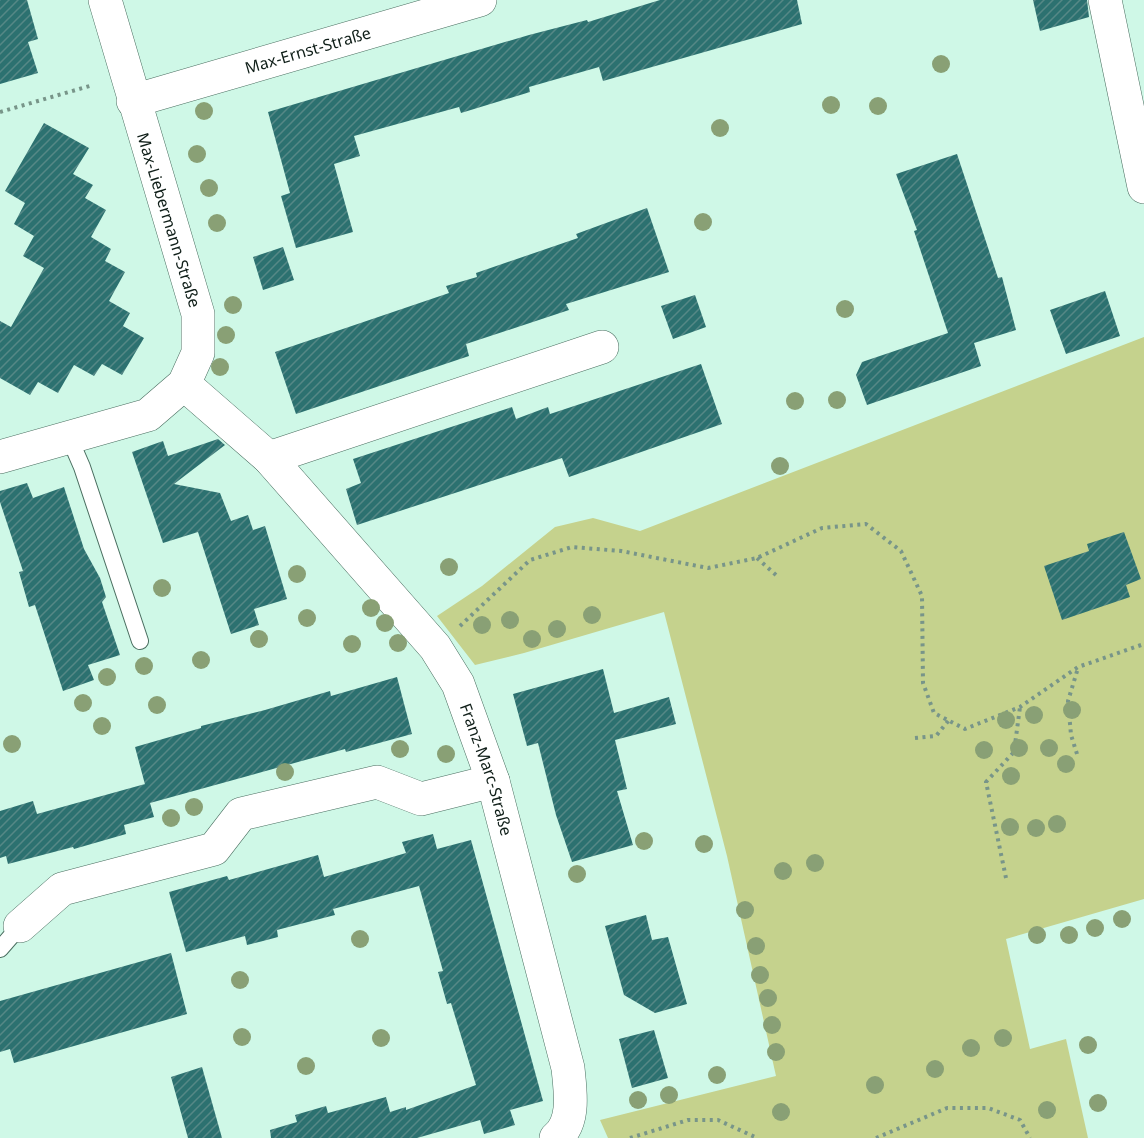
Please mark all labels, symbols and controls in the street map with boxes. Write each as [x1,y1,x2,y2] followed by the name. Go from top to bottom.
[242,21,373,79] street label: Max-Ernst-Straße
[132,130,206,310] street label: Max-Liebermann-Straße
[455,700,518,838] street label: Franz-Marc-Straße

